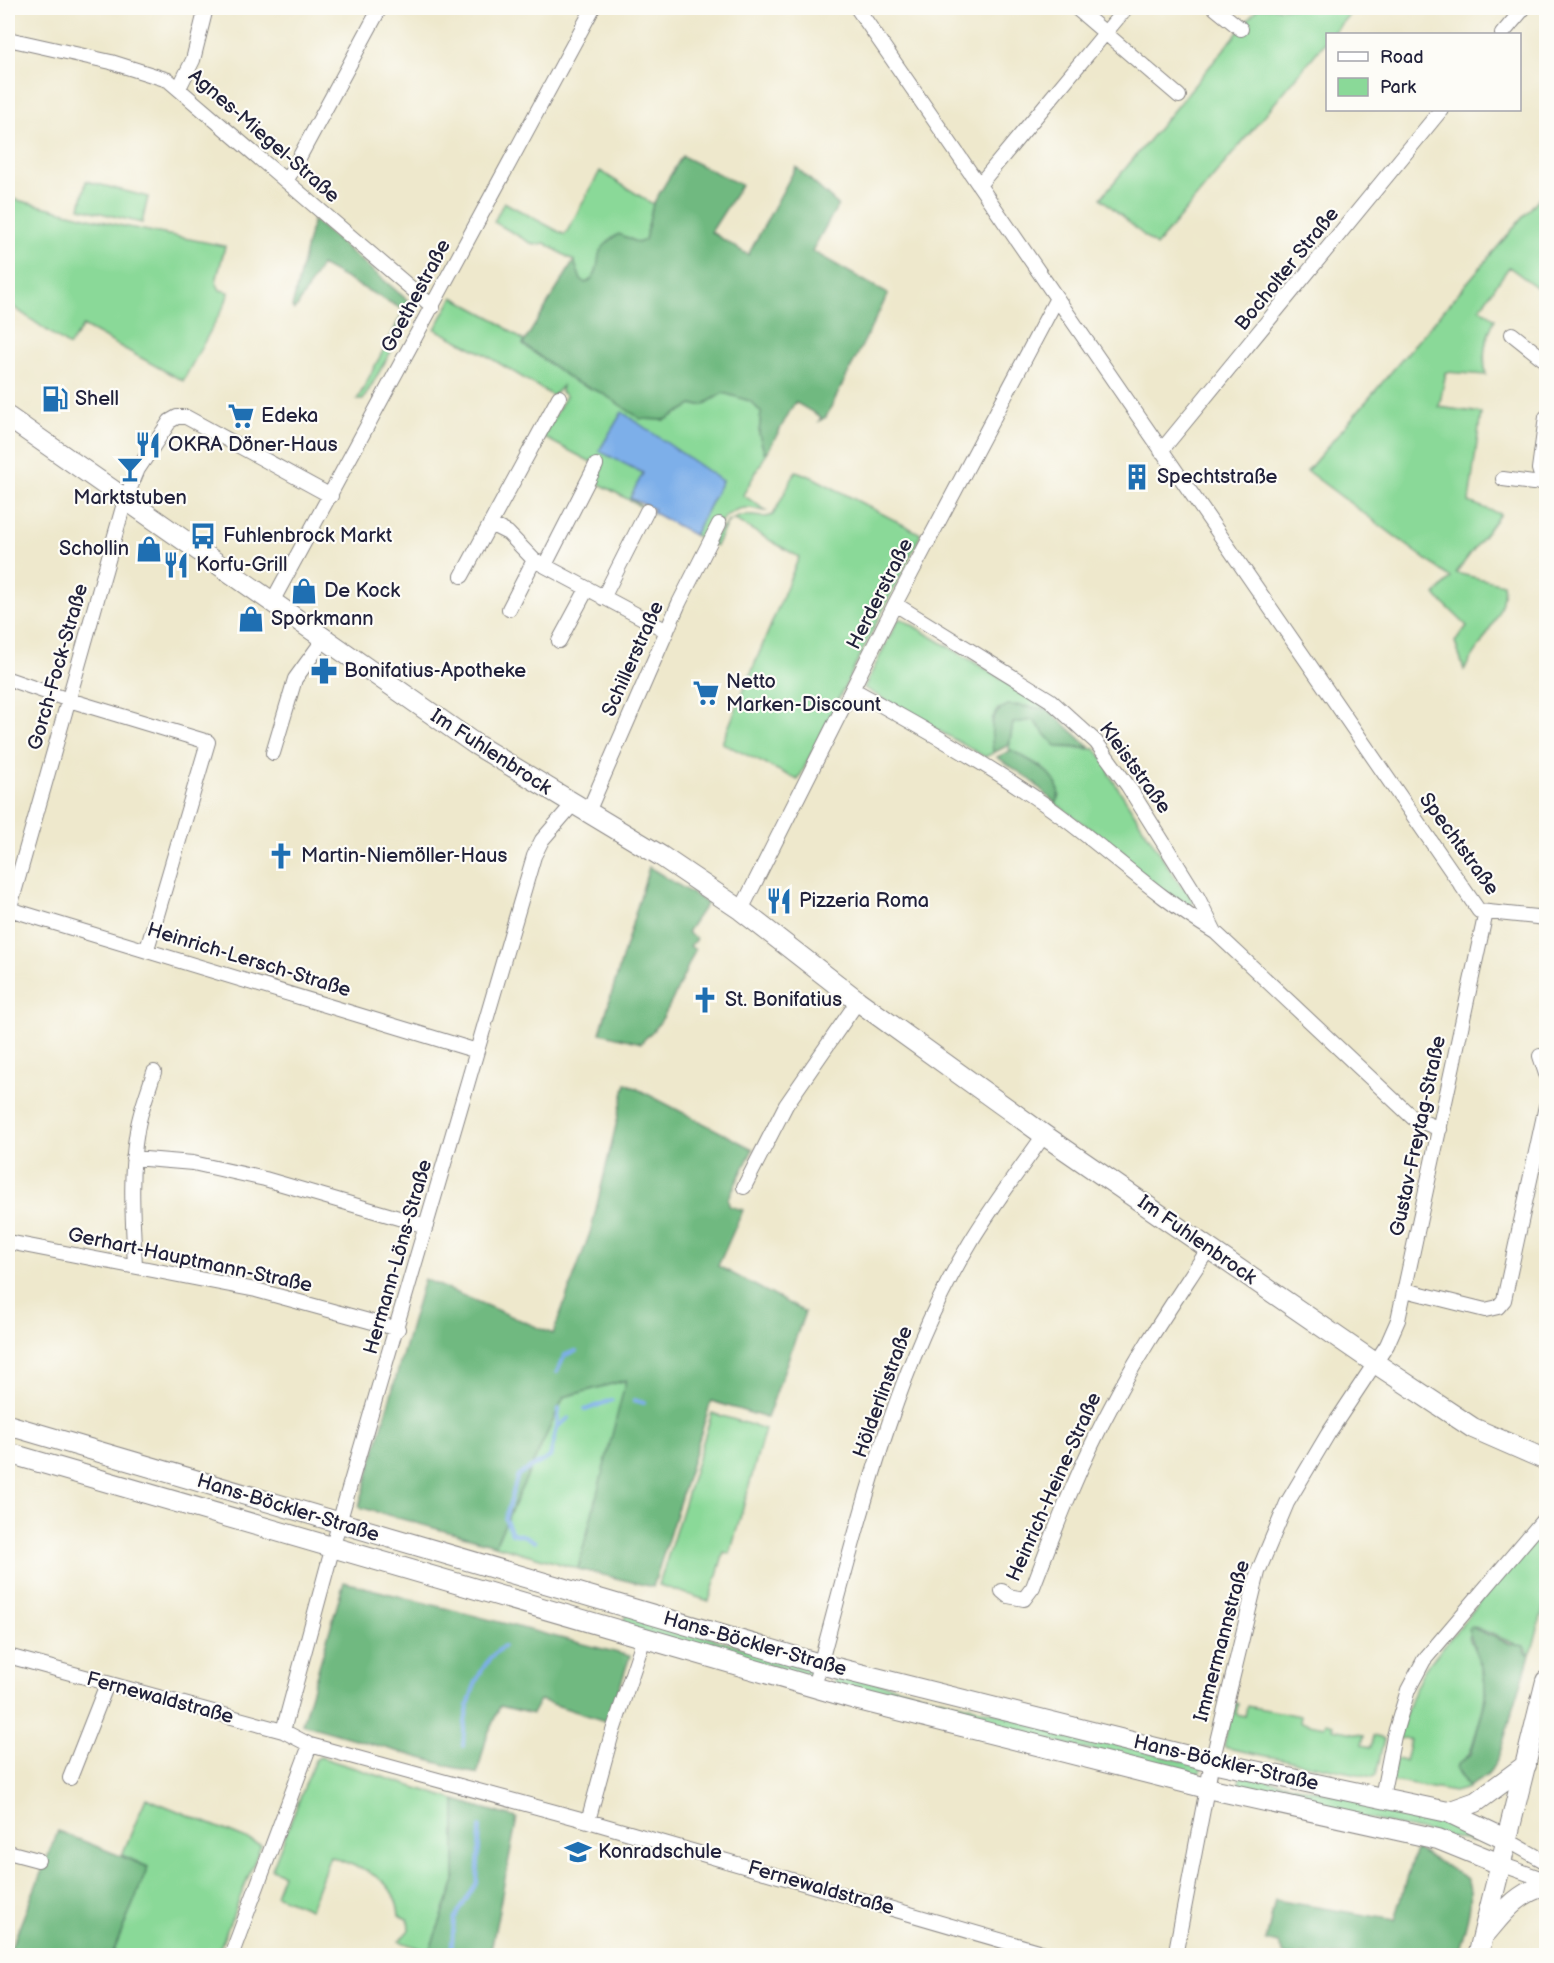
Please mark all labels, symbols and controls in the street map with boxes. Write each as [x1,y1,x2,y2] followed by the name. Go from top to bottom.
[1326,33,1521,111] legend
[1380,47,1424,68] text: Road
[184,64,344,208] street label: Agnes-Miegel-Straße
[1380,77,1416,98] text: Park
[1230,202,1344,335] street label: Bocholter Straße
[376,235,456,357] street label: Goethestraße
[40,384,70,414] fuel station icon: Shell
[75,387,119,411] place label: Shell
[226,401,256,431] supermarket icon: Edeka
[261,404,318,428] place label: Edeka
[133,430,163,460] restaurant icon: OKRA Döner-Haus
[168,433,338,457] place label: OKRA Döner-Haus
[115,454,145,484] bar icon: Marktstuben
[1122,462,1152,492] building icon: Spechtstraße
[1157,465,1278,489] place label: Spechtstraße
[73,486,187,510] place label: Marktstuben
[188,521,218,551] bus stop icon: Fuhlenbrock Markt
[223,524,392,548] place label: Fuhlenbrock Markt
[134,534,164,564] shop icon: Schollin
[842,535,918,653] street label: Herderstraße
[59,537,129,561] place label: Schollin
[161,550,191,580] restaurant icon: Korfu-Grill
[196,553,287,577] place label: Korfu-Grill
[289,576,319,606] shop icon: De Kock
[324,579,400,603] place label: De Kock
[23,581,93,753] street label: Gorch-Fock-Straße
[597,598,669,720] street label: Schillerstraße
[236,604,266,634] shop icon: Sporkmann
[271,607,374,631] place label: Sporkmann
[309,656,339,686] pharmacy icon: Bonifatius-Apotheke
[344,659,526,683] place label: Bonifatius-Apotheke
[726,670,881,717] place label: Netto Marken-Discount
[691,678,721,708] supermarket icon: Netto Marken-Discount
[426,704,556,800] street label: Im Fuhlenbrock
[1094,718,1176,818] street label: Kleiststraße
[1414,788,1504,900] street label: Spechtstraße
[266,841,296,871] church icon: Martin-Niemöller-Haus
[301,844,507,868] place label: Martin-Niemöller-Haus
[764,886,794,916] restaurant icon: Pizzeria Roma
[799,889,929,913] place label: Pizzeria Roma
[144,918,354,1002] street label: Heinrich-Lersch-Straße
[690,985,720,1015] church icon: St. Bonifatius
[725,988,842,1012] place label: St. Bonifatius
[1385,1033,1451,1238] street label: Gustav-Freytag-Straße
[359,1157,437,1357] street label: Hermann-Löns-Straße
[1133,1190,1261,1290] street label: Im Fuhlenbrock
[66,1222,314,1298] street label: Gerhart-Hauptmann-Straße
[848,1323,918,1461] street label: Hölderlinstraße
[1001,1389,1107,1585] street label: Heinrich-Heine-Straße
[194,1469,382,1547] street label: Hans-Böckler-Straße
[1189,1558,1255,1724] street label: Immermannstraße
[661,1606,849,1682] street label: Hans-Böckler-Straße
[84,1667,236,1729] street label: Fernewaldstraße
[1131,1730,1321,1796] street label: Hans-Böckler-Straße
[563,1837,593,1867] school or university icon: Konradschule
[598,1840,722,1864] place label: Konradschule
[745,1856,897,1920] street label: Fernewaldstraße

